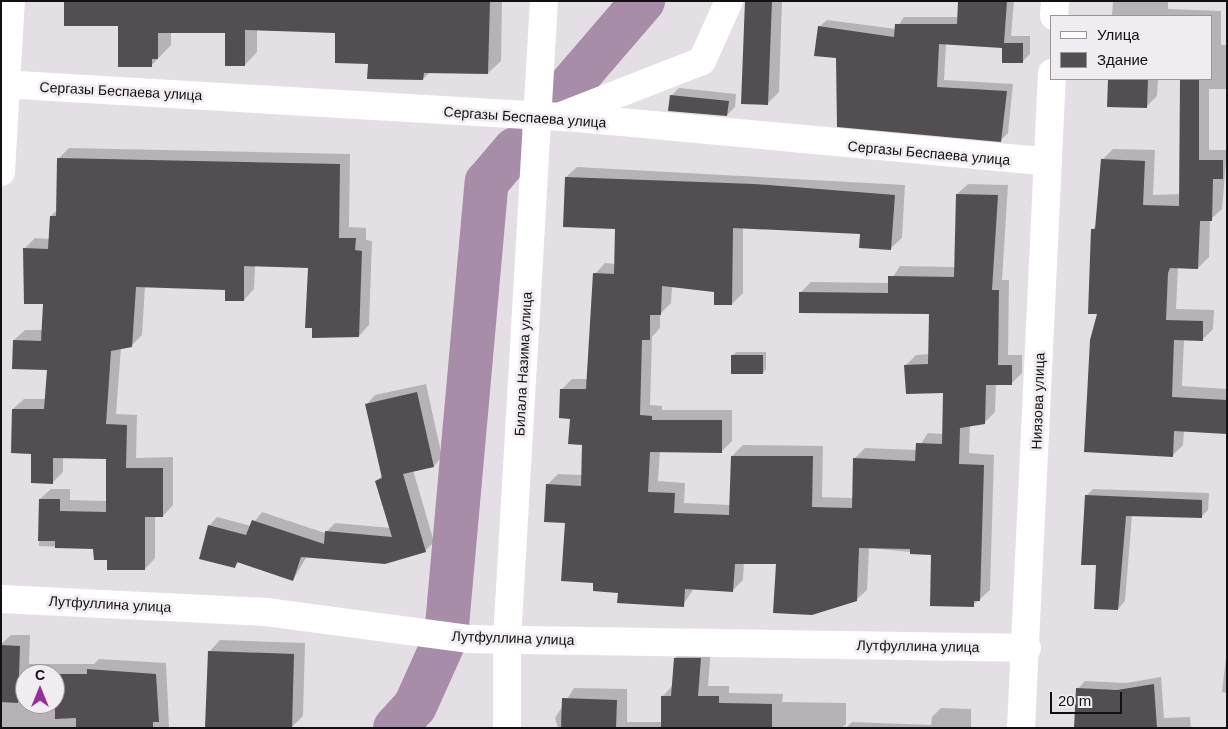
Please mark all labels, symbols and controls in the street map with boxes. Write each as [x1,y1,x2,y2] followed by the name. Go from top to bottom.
[1050,15,1213,80] legend
[1097,26,1140,43] text: Улица
[1097,51,1148,68] text: Здание
[39,78,203,104] street label: Сергазы Беспаева улица
[443,103,607,131] street label: Сергазы Беспаева улица
[847,138,1011,168] street label: Сергазы Беспаева улица
[511,291,535,437] street label: Билала Назима улица
[1028,352,1048,450] street label: Ниязова улица
[48,592,172,616] street label: Лутфуллина улица
[451,627,575,649] street label: Лутфуллина улица
[856,637,980,655] street label: Лутфуллина улица
[15,664,65,714] north arrow
[35,667,45,683] text: С
[1053,682,1126,714] scale bar
[1058,692,1091,709] text: 20 m

